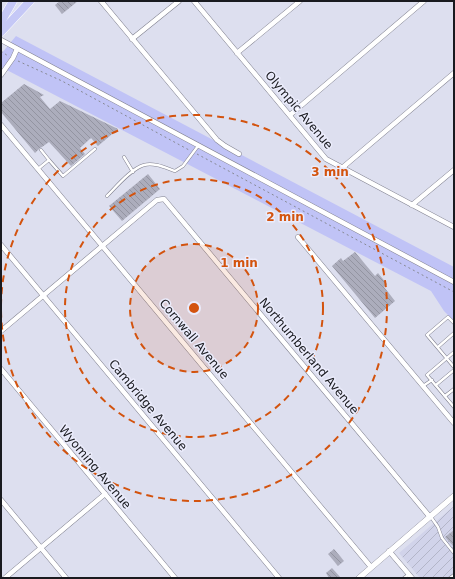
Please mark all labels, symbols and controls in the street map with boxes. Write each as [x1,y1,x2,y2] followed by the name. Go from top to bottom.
[262,68,336,152] street label: Olympic Avenue
[311,165,349,179] text: 3 min
[266,210,304,224] text: 2 min
[220,256,258,270] text: 1 min
[256,295,362,417] street label: Northumberland Avenue
[156,296,232,382] street label: Cornwall Avenue
[187,301,201,315] centre of rings
[106,357,190,453] street label: Cambridge Avenue
[56,422,134,512] street label: Wyoming Avenue

